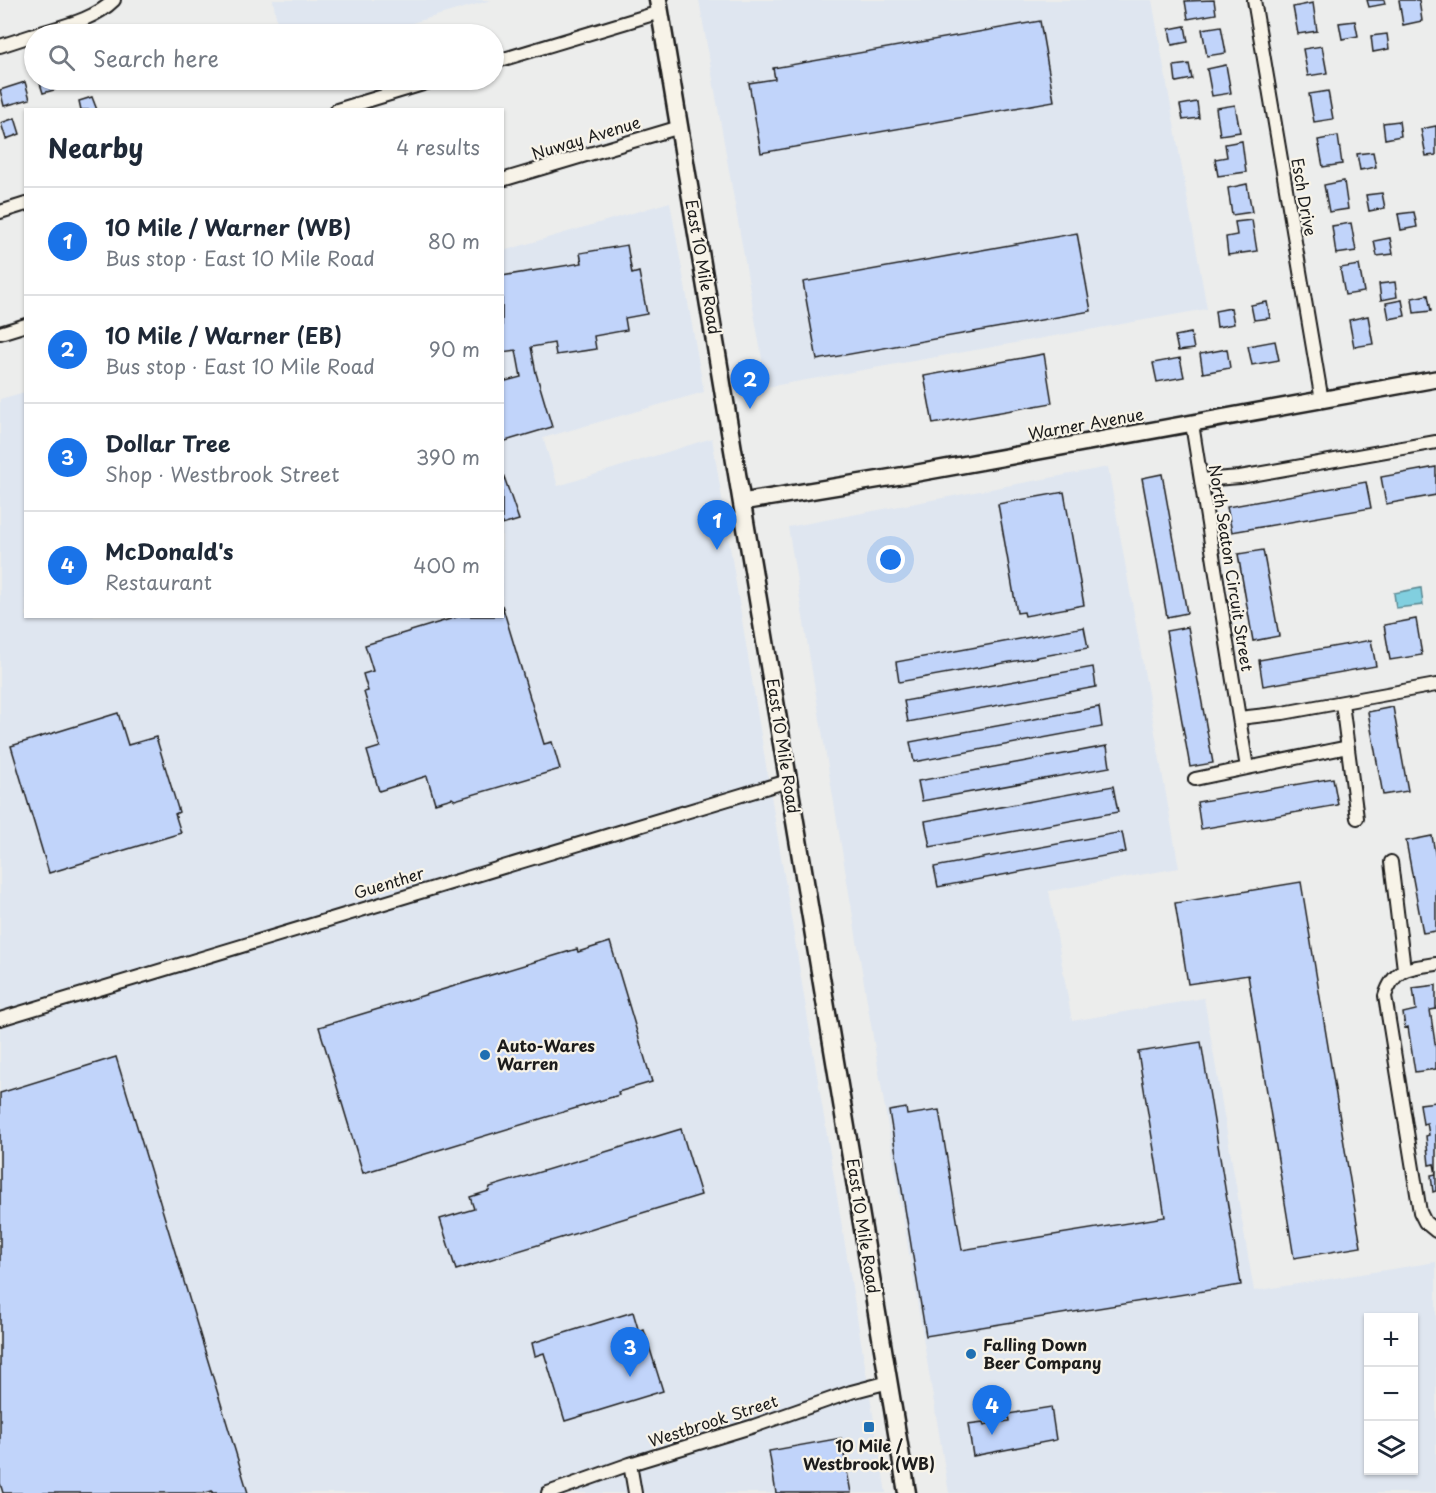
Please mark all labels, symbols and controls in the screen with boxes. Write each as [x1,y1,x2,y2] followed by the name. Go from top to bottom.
[24,24,504,90] search box
[45,41,78,74] icon: search
[93,41,219,74] text: Search here
[528,109,643,165] street label: Nuway Avenue
[48,128,143,167] text: Nearby
[396,132,480,162] text: 4 results
[1286,156,1324,238] street label: Esch Drive
[680,197,728,336] street label: East 10 Mile Road
[105,210,351,243] text: 10 Mile / Warner (WB)
[63,226,72,256] text: 1
[428,226,480,256] text: 80 m
[105,243,375,273] text: Bus stop · East 10 Mile Road
[105,318,342,351] text: 10 Mile / Warner (EB)
[60,334,75,364] text: 2
[429,334,480,364] text: 90 m
[105,351,375,381] text: Bus stop · East 10 Mile Road
[730,360,770,409] pin: 2
[1026,401,1146,445] street label: Warner Avenue
[105,426,230,459] text: Dollar Tree
[61,442,74,472] text: 3
[416,442,480,472] text: 390 m
[105,459,339,489] text: Shop · Westbrook Street
[1204,463,1260,673] street label: North Seaton Circuit Street
[698,500,736,550] pin: 1
[105,534,234,567] text: McDonald's
[876,545,905,574] your location
[61,550,74,580] text: 4
[413,550,480,580] text: 400 m
[105,567,212,597] text: Restaurant
[761,677,807,815] street label: East 10 Mile Road
[351,860,427,904] street label: Guenther
[497,1033,595,1075] place label: Auto-Wares Warren
[478,1048,492,1062] marker: Auto-Wares Warren
[841,1157,887,1295] street label: East 10 Mile Road
[1364,1313,1418,1475] map controls
[1364,1313,1418,1367] button: +
[610,1328,650,1377] pin: 3
[983,1332,1101,1374] place label: Falling Down Beer Company
[964,1347,978,1361] marker: Falling Down Beer Company
[1364,1367,1418,1421] button: −
[972,1386,1012,1435] pin: 4
[645,1388,781,1452] street label: Westbrook Street
[862,1420,876,1434] marker: 10 Mile / Westbrook (WB)
[1364,1421,1418,1475] button: layers
[803,1433,935,1475] place label: 10 Mile / Westbrook (WB)

